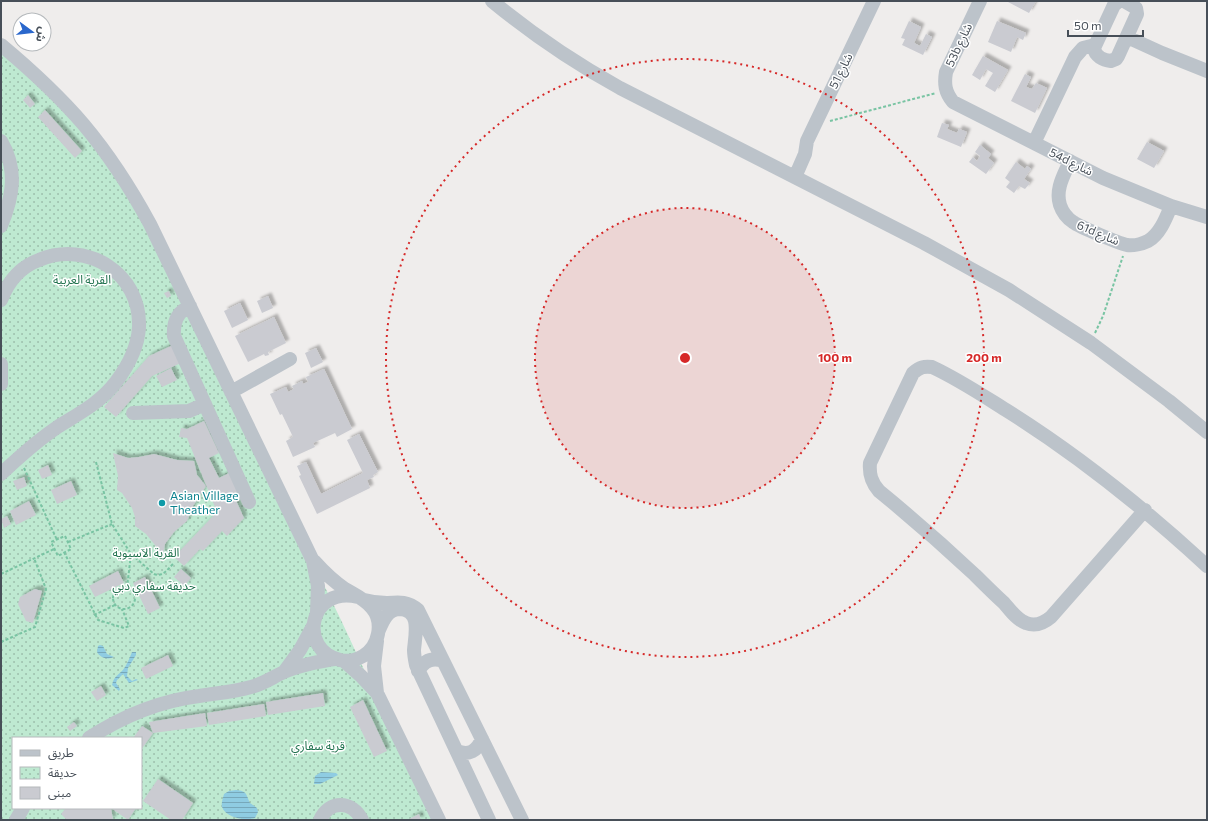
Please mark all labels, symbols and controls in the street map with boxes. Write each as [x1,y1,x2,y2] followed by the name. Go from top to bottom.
[12,12,52,52] north arrow
[1068,12,1143,38] scale bar
[1074,18,1102,32] text: 50 m
[942,21,977,70] street label: 53b شارع
[33,25,50,44] text: ش
[826,51,857,92] street label: شارع 51
[1046,145,1096,180] street label: 54d شارع
[1074,217,1122,250] street label: 61d شارع
[53,272,111,287] park label: القرية العربية
[818,350,852,364] text: 100 m
[966,350,1002,364] text: 200 m
[678,351,692,365] centre of rings
[170,488,239,516] place label: Asian Village Theather
[157,498,167,508] marker: Asian Village Theather
[113,545,180,560] park label: القرية الآسيوية
[112,578,196,596] park label: حديقة سفاري دبي
[12,737,142,809] legend
[291,738,345,756] park label: قرية سفاري
[48,745,74,761] text: طريق
[48,765,77,780] text: حديقة
[48,785,71,800] text: مبنى

